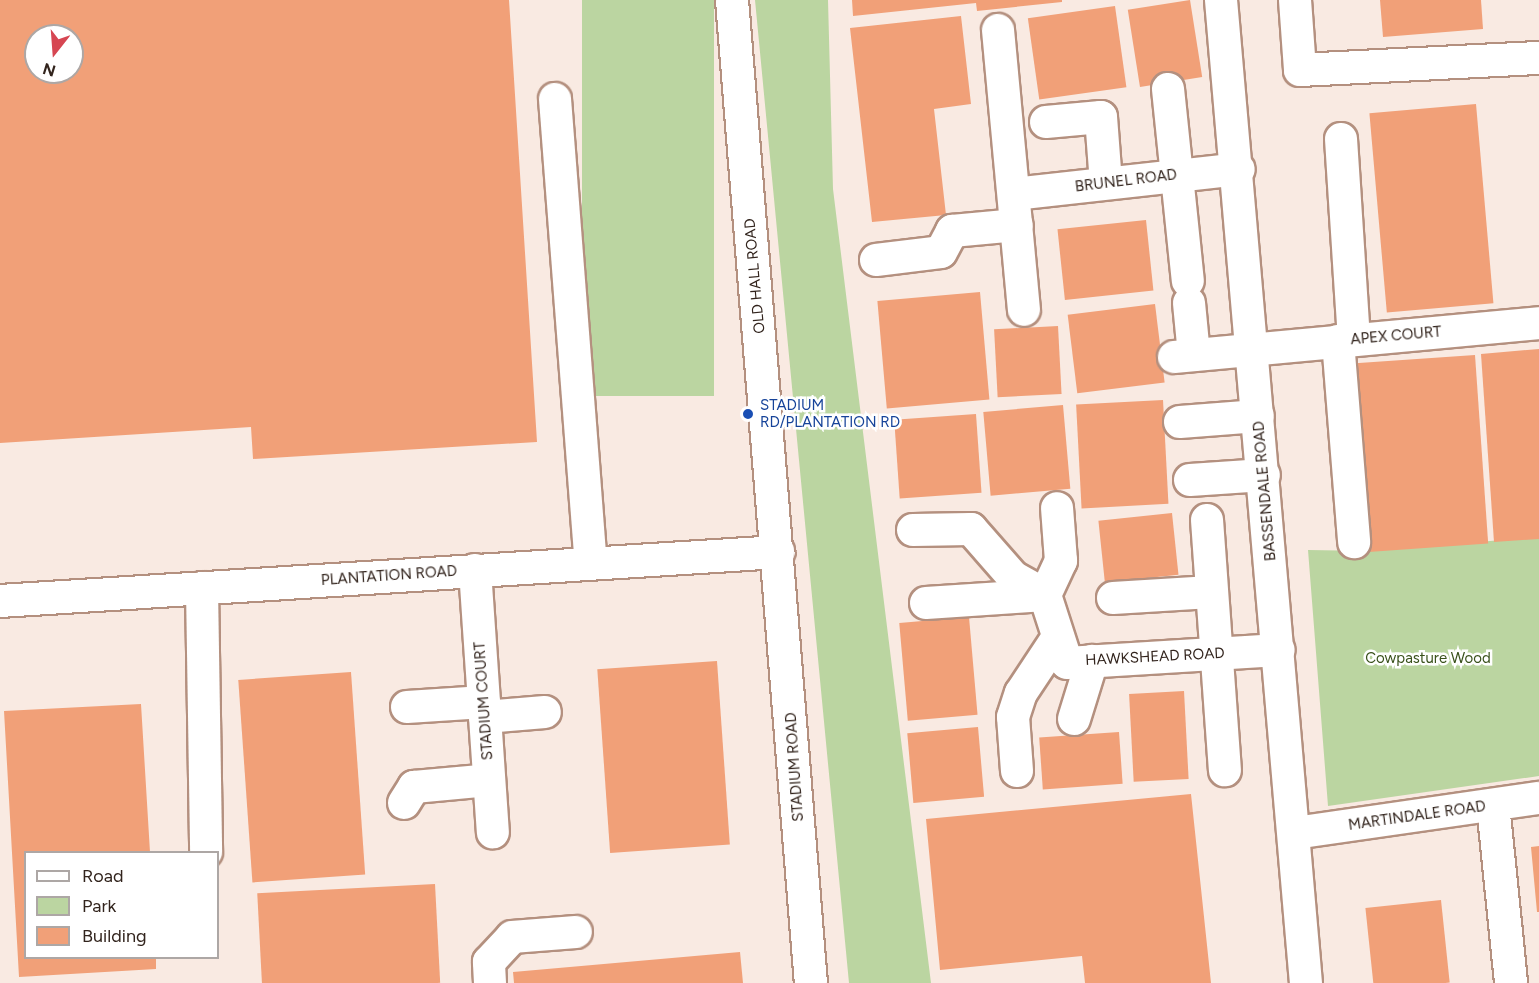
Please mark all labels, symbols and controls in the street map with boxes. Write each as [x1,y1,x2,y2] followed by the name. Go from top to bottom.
[24,24,84,84] north arrow
[40,59,58,81] text: N
[1074,166,1178,196] street label: BRUNEL ROAD
[741,218,769,334] street label: OLD HALL ROAD
[1350,323,1442,349] street label: APEX COURT
[760,396,900,431] place label: STADIUM RD/PLANTATION RD
[741,407,755,421] marker: STADIUM RD/PLANTATION RD
[1250,420,1280,562] street label: BASSENDALE ROAD
[320,562,458,590] street label: PLANTATION ROAD
[471,641,497,761] street label: STADIUM COURT
[1085,644,1225,670] street label: HAWKSHEAD ROAD
[1365,650,1491,668] park label: Cowpasture Wood
[782,712,808,822] street label: STADIUM ROAD
[1347,797,1487,835] street label: MARTINDALE ROAD
[24,851,219,959] legend
[82,865,123,887] text: Road
[82,895,116,917] text: Park
[82,925,147,947] text: Building

